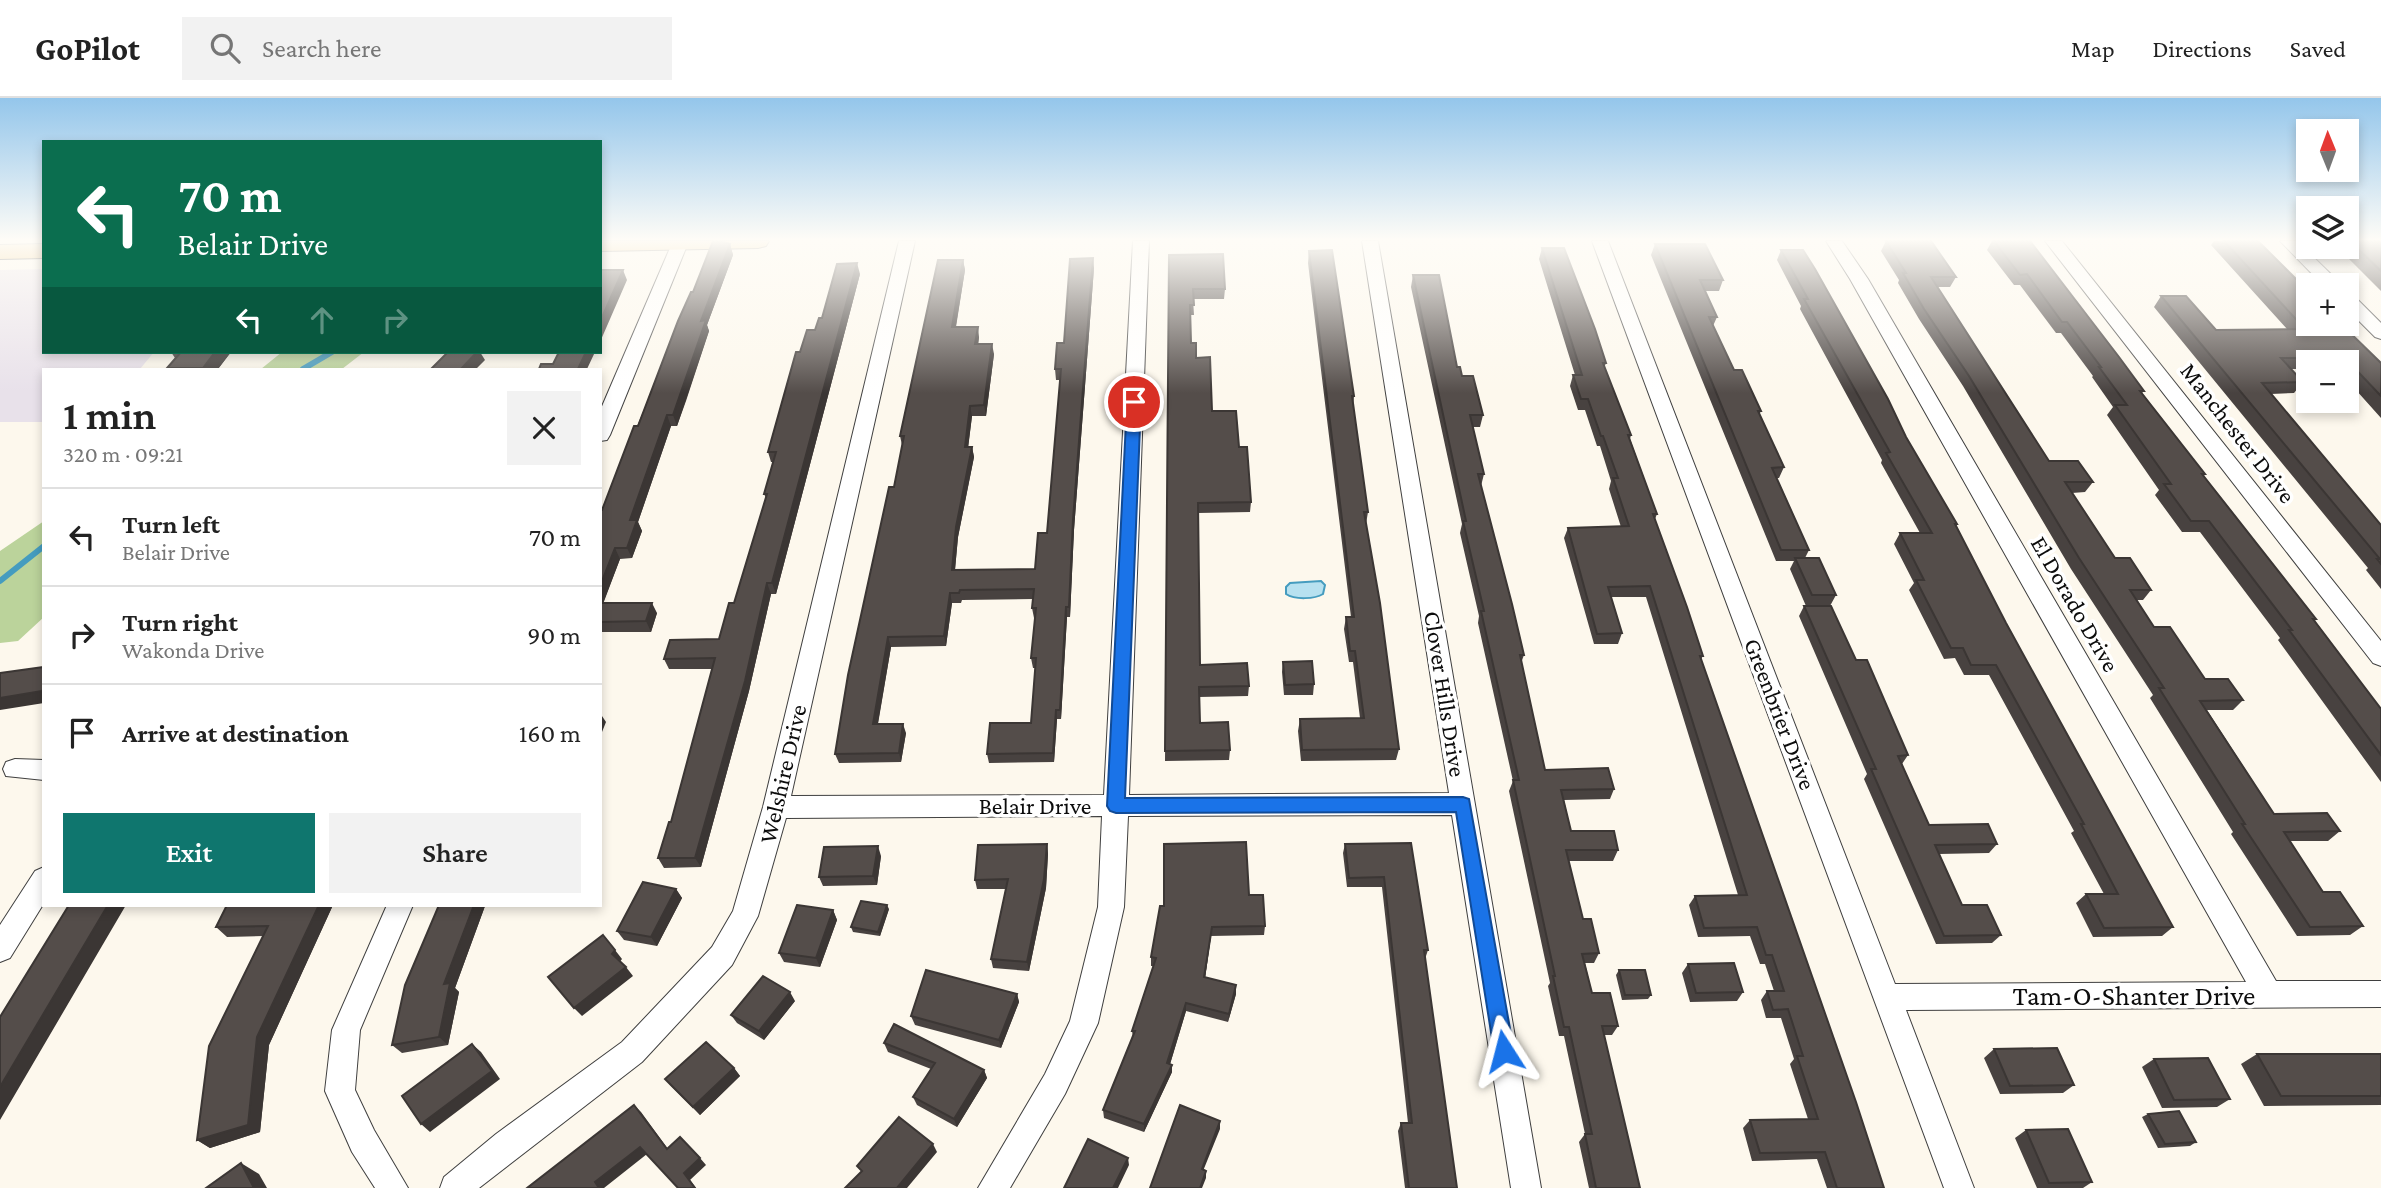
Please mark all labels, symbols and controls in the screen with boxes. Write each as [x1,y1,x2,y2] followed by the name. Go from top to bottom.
[182,17,672,80] search box
[206,29,244,67] icon: search
[35,30,140,67] text: GoPilot
[262,34,381,63] text: Search here
[2071,35,2115,62] text: Map
[2153,35,2252,62] text: Directions
[2290,35,2346,62] text: Saved
[2296,119,2359,182] north arrow
[2296,119,2359,413] map controls
[63,168,154,259] icon: left
[178,168,282,223] text: 70 m
[2296,196,2359,259] button: layers
[178,226,328,262] text: Belair Drive
[2296,273,2359,336] button: +
[230,301,268,339] icon: left
[303,301,341,339] icon: ahead
[376,301,414,339] icon: right
[2296,350,2359,413] button: −
[2175,357,2301,508] street label: Manchester Drive
[1104,372,1164,432] pin
[1115,383,1153,421] icon: arrive
[63,391,156,438] text: 1 min
[507,391,581,465] button: close
[63,441,183,467] text: 320 m · 09:21
[122,510,220,539] text: Turn left
[63,518,101,556] icon: left
[529,523,581,552] text: 70 m
[2026,531,2125,676] street label: El Dorado Drive
[122,539,230,565] text: Belair Drive
[122,608,238,637] text: Turn right
[1419,609,1472,779] street label: Clover Hills Drive
[63,616,101,654] icon: right
[527,621,581,650] text: 90 m
[1739,634,1822,793] street label: Greenbrier Drive
[122,637,264,663] text: Wakonda Drive
[753,702,812,846] street label: Welshire Drive
[63,714,101,752] icon: arrive
[122,719,349,748] text: Arrive at destination
[519,719,581,748] text: 160 m
[979,792,1091,819] street label: Belair Drive
[63,813,315,893] button: Exit
[329,813,581,893] button: Share
[2013,980,2255,1011] street label: Tam-O-Shanter Drive
[1467,1014,1541,1088] position arrow

